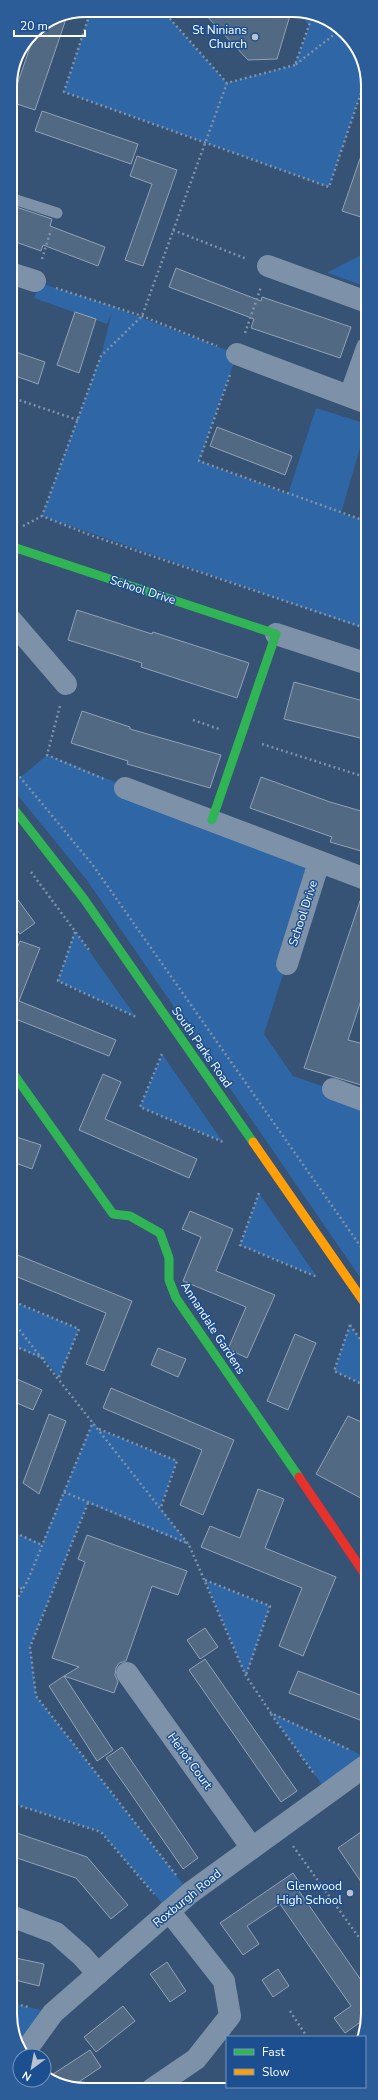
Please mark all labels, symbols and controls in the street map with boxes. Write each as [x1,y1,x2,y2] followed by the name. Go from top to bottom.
[14,12,85,38] scale bar
[20,18,48,34] text: 20 m
[192,22,247,52] place label: St Ninians Church
[250,32,260,42] marker: St Ninians Church
[108,572,178,608] street label: School Drive
[285,878,321,948] street label: School Drive
[168,1003,236,1091] street label: South Parks Road
[177,1279,249,1377] street label: Annandale Gardens
[164,1729,216,1793] street label: Heriot Court
[150,1865,224,1931] street label: Roxburgh Road
[277,1878,342,1908] place label: Glenwood High School
[345,1888,355,1898] marker: Glenwood High School
[226,2036,366,2088] legend
[262,2044,285,2060] text: Fast
[12,2048,52,2088] north arrow
[262,2064,290,2080] text: Slow
[19,2068,34,2085] text: N

